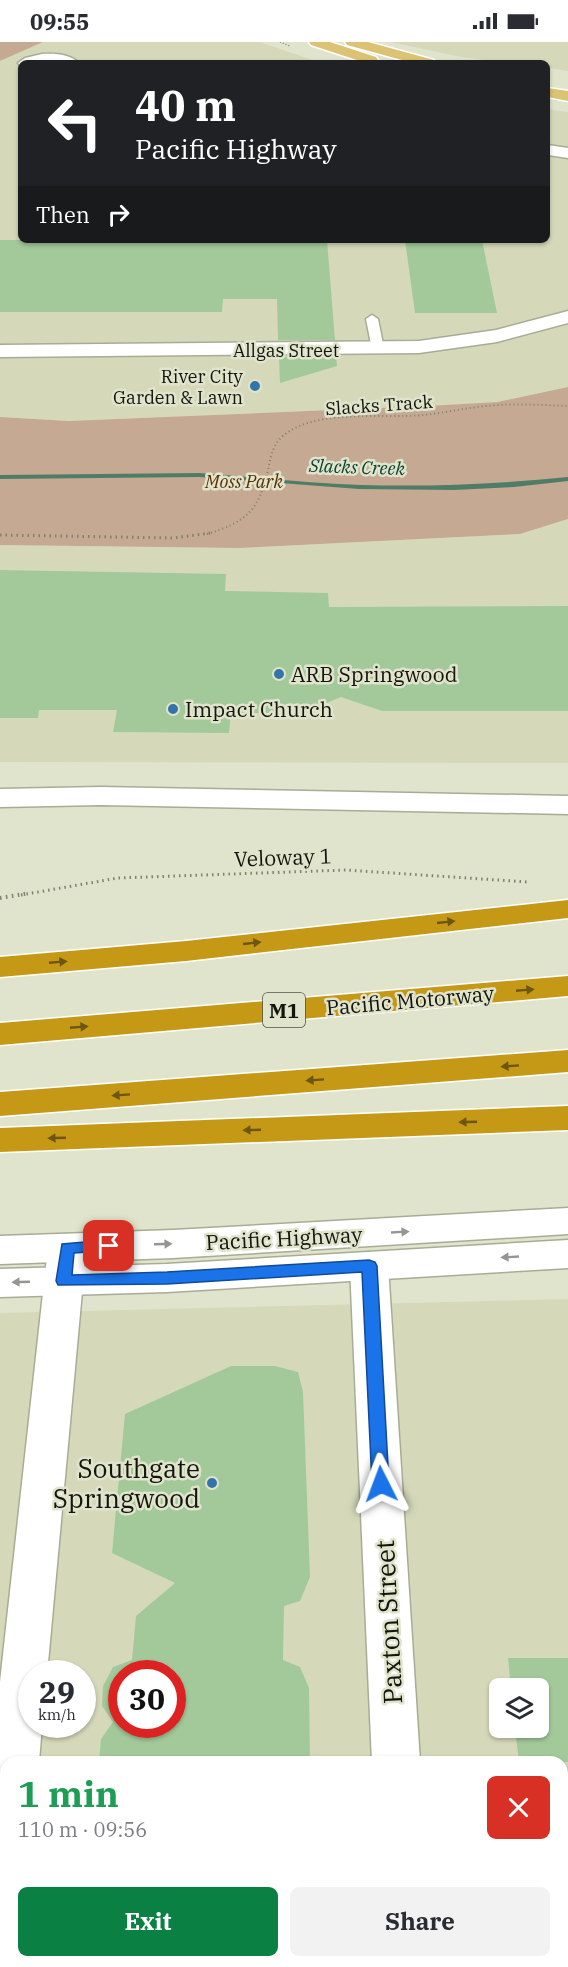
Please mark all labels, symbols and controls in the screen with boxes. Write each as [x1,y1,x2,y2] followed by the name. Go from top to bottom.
[30,7,89,36] text: 09:55
[135,78,236,133] text: 40 m
[36,84,114,162] icon: left
[135,131,337,166] text: Pacific Highway
[102,198,135,231] icon: right
[36,200,90,229] text: Then
[233,339,339,362] street label: Allgas Street
[113,365,243,409] place label: River City Garden & Lawn
[248,379,262,393] marker: River City Garden & Lawn
[325,390,434,420] street label: Slacks Track
[308,454,406,480] water label: Slacks Creek
[204,470,283,493] park label: Moss Park
[291,660,458,688] place label: ARB Springwood
[272,667,286,681] marker: ARB Springwood
[185,695,333,723] place label: Impact Church
[166,702,180,716] marker: Impact Church
[233,841,333,873] street label: Veloway 1
[437,917,456,927] one-way arrow
[243,939,262,948] one-way arrow
[49,957,68,967] one-way arrow
[325,979,496,1021] street label: Pacific Motorway
[515,985,534,995] one-way arrow
[263,993,305,1027] road number: M1
[70,1022,89,1032] one-way arrow
[500,1061,519,1070] one-way arrow
[306,1076,325,1085] one-way arrow
[111,1090,130,1100] one-way arrow
[458,1117,477,1127] one-way arrow
[242,1126,261,1135] one-way arrow
[47,1133,66,1142] one-way arrow
[83,1220,134,1271] pin
[205,1220,364,1256] street label: Pacific Highway
[391,1227,410,1236] one-way arrow
[92,1229,125,1262] icon: arrive
[154,1240,173,1249] one-way arrow
[500,1253,519,1262] one-way arrow
[12,1278,31,1287] one-way arrow
[53,1451,200,1515] place label: Southgate Springwood
[349,1452,413,1516] position arrow
[205,1476,219,1490] marker: Southgate Springwood
[367,1539,409,1705] street label: Paxton Street
[108,1660,186,1738] speed limit sign: 30
[39,1672,75,1711] text: 29
[489,1678,549,1738] map controls
[489,1678,549,1738] button: layers
[38,1705,76,1724] text: km/h
[18,1770,119,1817] text: 1 min
[487,1776,550,1839] button: close
[18,1816,147,1843] text: 110 m · 09:56
[18,1887,278,1956] button: Exit
[290,1887,550,1956] button: Share

